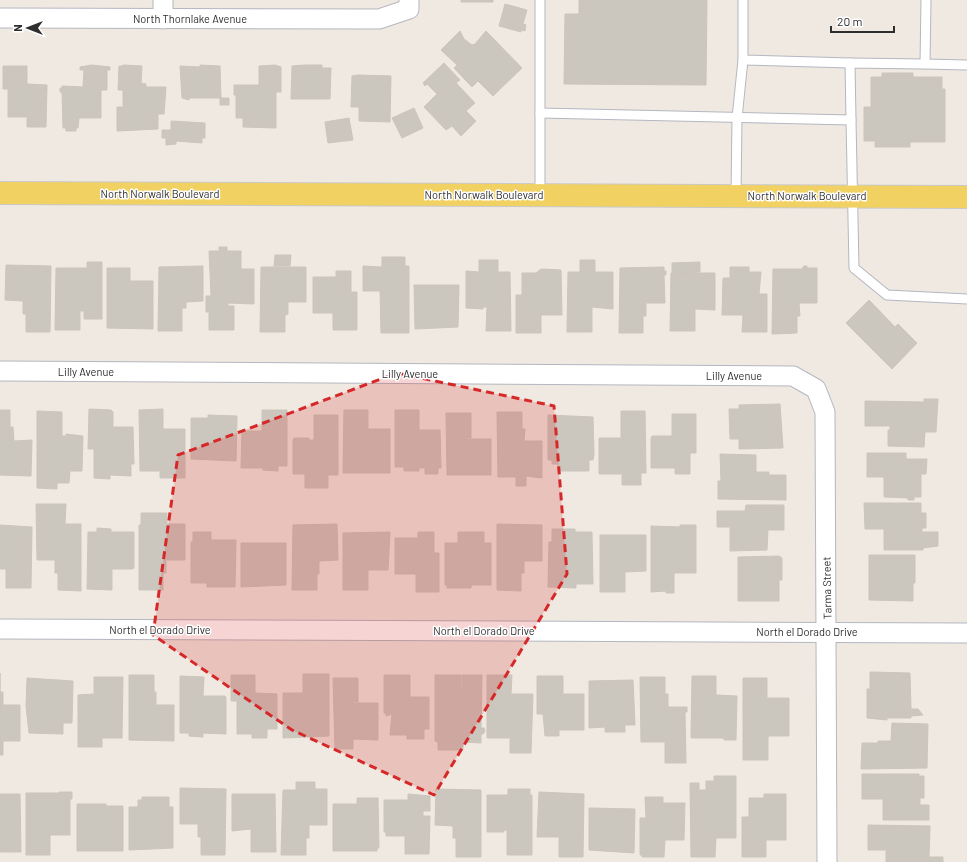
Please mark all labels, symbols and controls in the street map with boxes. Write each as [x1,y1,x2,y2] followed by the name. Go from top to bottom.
[8,8,48,48] north arrow
[831,8,894,34] scale bar
[133,12,247,25] street label: North Thornlake Avenue
[837,14,863,28] text: 20 m
[11,24,24,32] text: N
[101,187,219,200] street label: North Norwalk Boulevard
[425,188,543,201] street label: North Norwalk Boulevard
[748,189,866,202] street label: North Norwalk Boulevard
[58,365,114,378] street label: Lilly Avenue
[382,367,438,380] street label: Lilly Avenue
[706,369,762,382] street label: Lilly Avenue
[819,557,834,619] street label: Tarma Street
[109,623,211,636] street label: North el Dorado Drive
[433,624,535,637] street label: North el Dorado Drive
[756,625,858,638] street label: North el Dorado Drive

